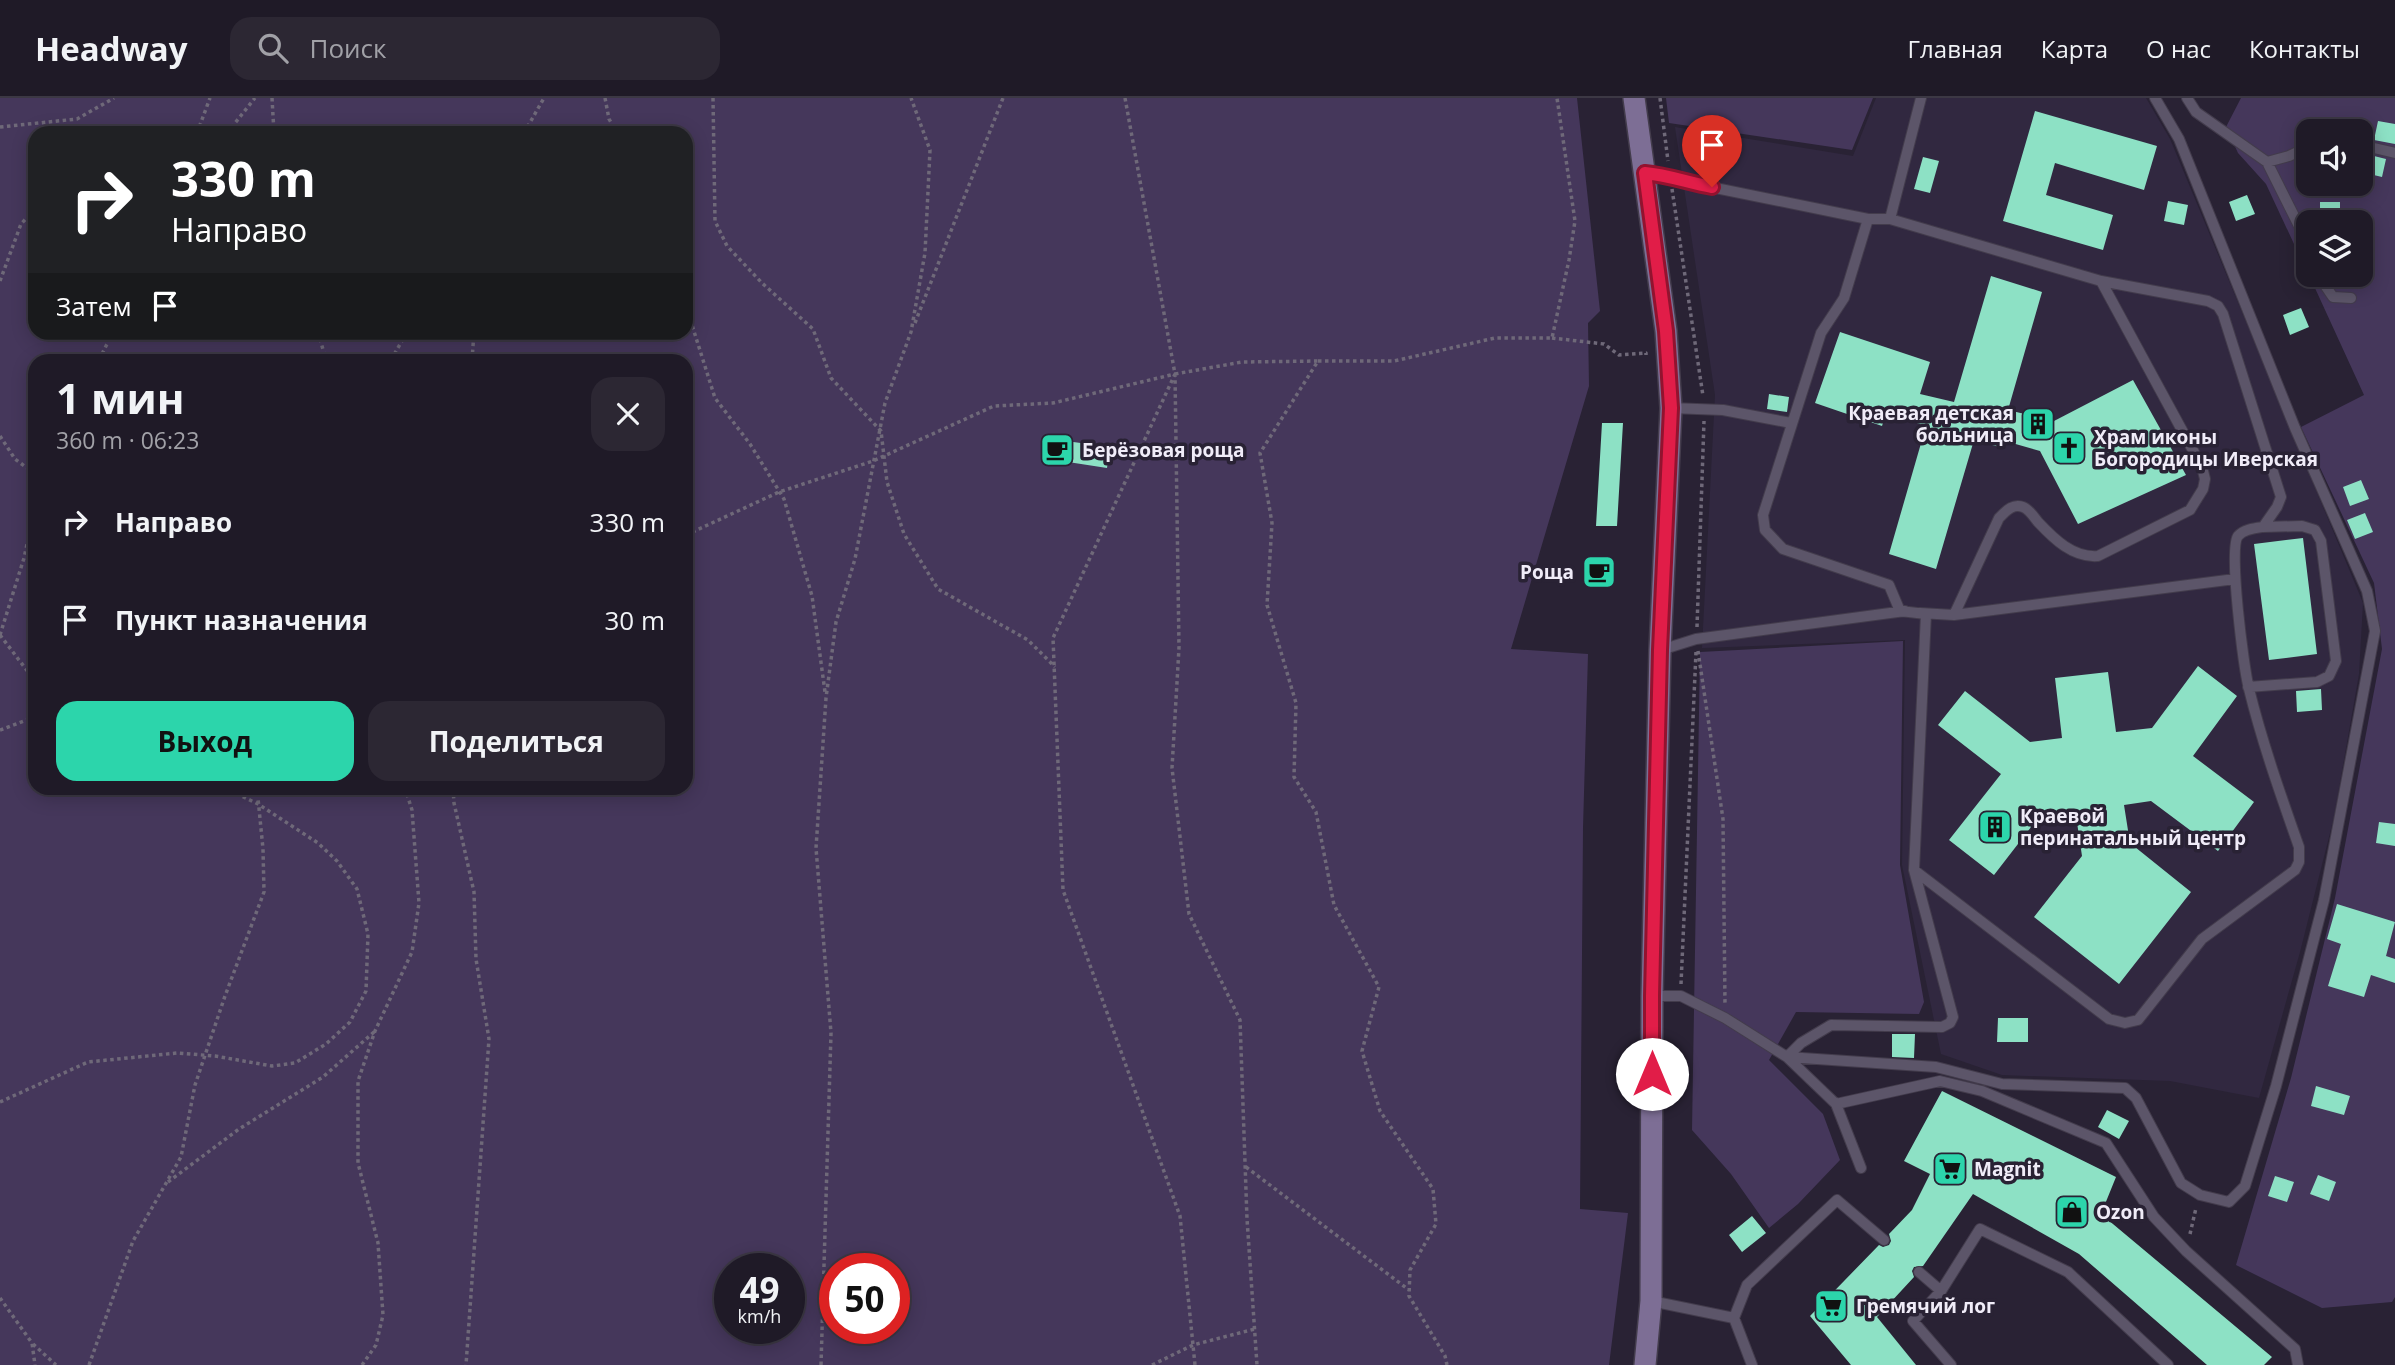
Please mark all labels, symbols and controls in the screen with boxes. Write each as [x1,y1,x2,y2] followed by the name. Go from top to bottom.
[230,17,720,80] search box
[35,26,188,71] text: Headway
[254,29,292,67] icon: search
[310,30,387,66] text: Поиск
[1908,32,2003,65] text: Главная
[2041,32,2108,65] text: Карта
[2146,32,2211,65] text: О нас
[2249,32,2360,65] text: Контакты
[1682,115,1742,187] pin
[2296,119,2373,287] map controls
[2296,119,2373,196] button: sound
[1693,126,1731,164] icon: arrive
[171,145,316,211] text: 330 m
[56,154,147,245] icon: right
[171,208,307,251] text: Направо
[2296,210,2373,287] button: layers
[146,287,184,325] icon: arrive
[56,288,132,324] text: Затем
[56,369,184,426] text: 1 мин
[591,377,665,451] button: close
[1848,400,2014,448] place label: Краевая детская больница
[2019,405,2057,443] building icon: Краевая детская больница
[56,424,199,456] text: 360 m · 06:23
[2094,424,2318,472] place label: Храм иконы Богородицы Иверская
[2050,429,2088,467] church icon: Храм иконы Богородицы Иверская
[1038,431,1076,469] cafe icon: Берёзовая роща
[1082,437,1245,463] place label: Берёзовая роща
[56,503,94,541] icon: right
[115,504,232,540] text: Направо
[590,504,665,540] text: 330 m
[1580,553,1618,591] cafe icon: Роща
[1520,559,1574,585] place label: Роща
[56,601,94,639] icon: arrive
[115,602,368,638] text: Пункт назначения
[604,602,665,638] text: 30 m
[56,701,354,781] button: Выход
[368,701,665,781] button: Поделиться
[2020,803,2246,851] place label: Краевой перинатальный центр
[1976,808,2014,846] building icon: Краевой перинатальный центр
[1615,1037,1689,1111] position arrow
[1931,1150,1969,1188] supermarket icon: Magnit
[1974,1156,2041,1182] place label: Magnit
[2053,1193,2091,1231] shop icon: Ozon
[2096,1199,2145,1225] place label: Ozon
[819,1253,910,1344] speed limit sign: 50
[739,1266,780,1313] text: 49
[1812,1287,1850,1325] supermarket icon: Гремячий лог
[1856,1293,1995,1319] place label: Гремячий лог
[738,1304,781,1328] text: km/h

